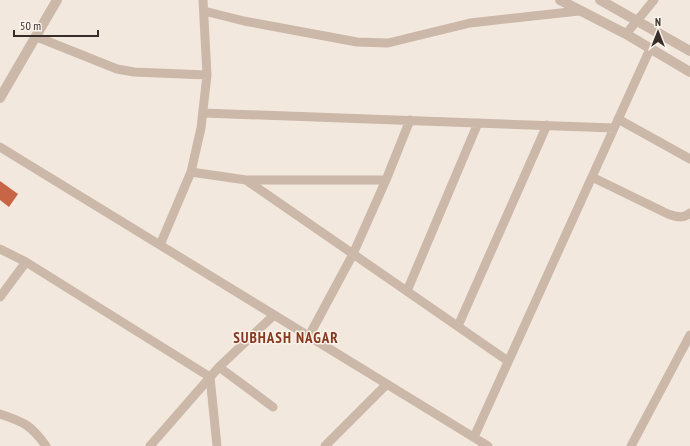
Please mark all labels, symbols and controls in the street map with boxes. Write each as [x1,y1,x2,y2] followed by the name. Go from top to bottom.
[14,12,98,38] scale bar
[638,12,678,52] north arrow
[655,15,661,29] text: N
[20,18,41,33] text: 50 m
[233,328,339,347] district label: SUBHASH NAGAR

